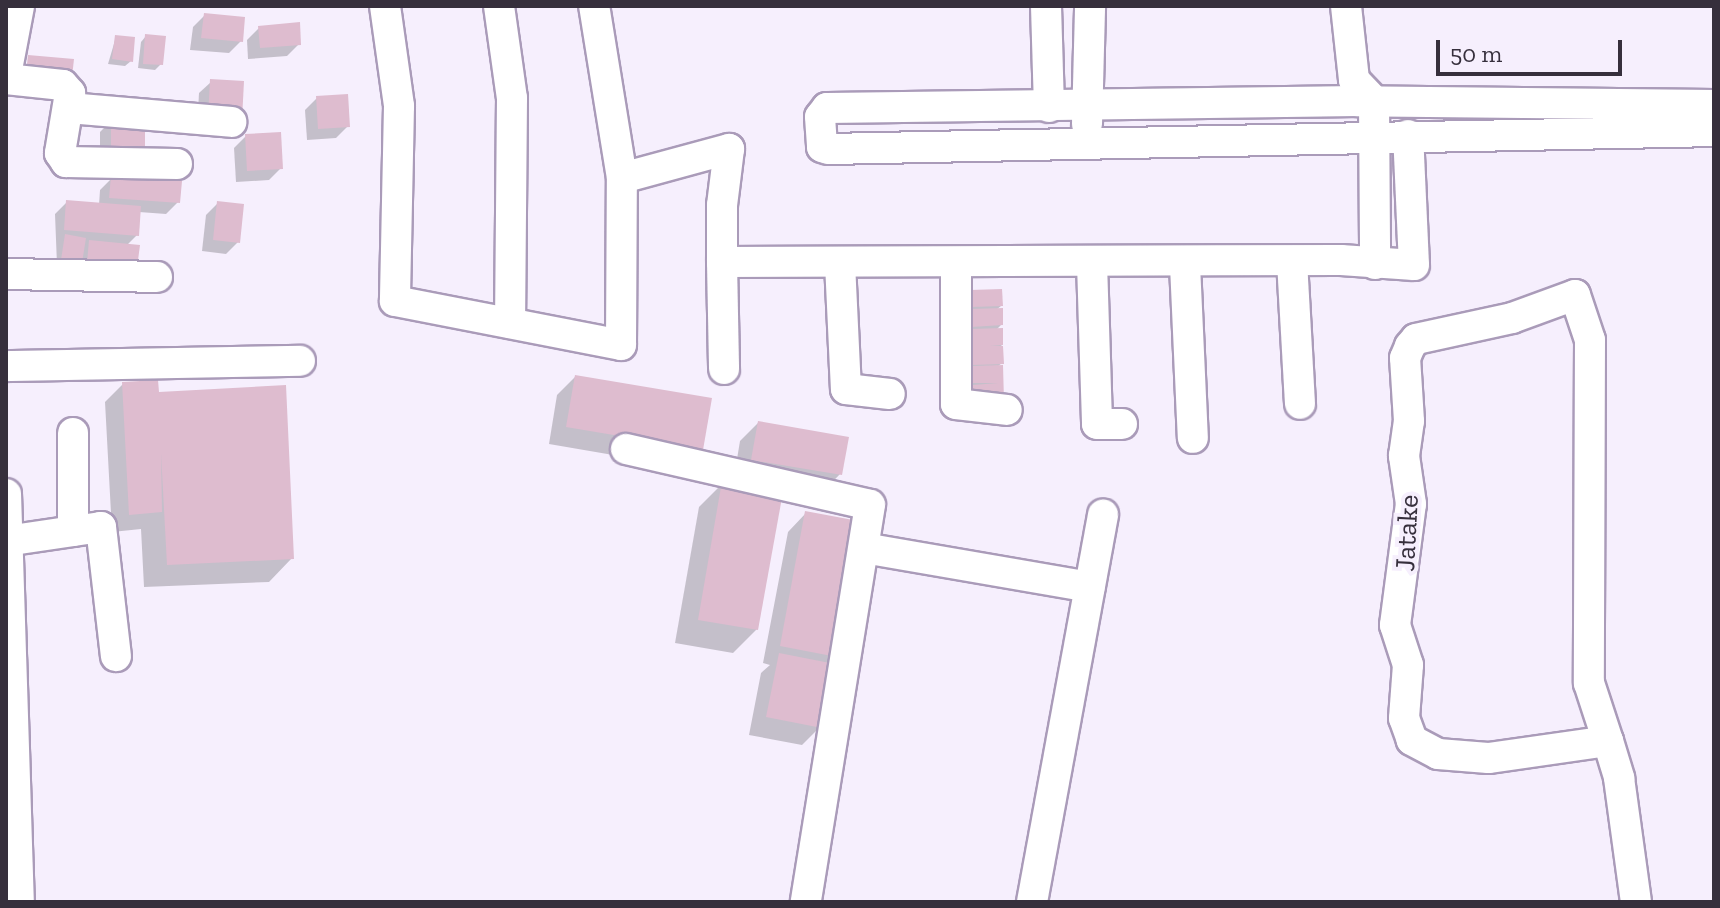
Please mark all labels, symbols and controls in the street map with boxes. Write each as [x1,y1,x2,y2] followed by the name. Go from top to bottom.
[1440,24,1626,74] scale bar
[1450,39,1502,68] text: 50 m
[1388,494,1426,572] street label: Jatake

